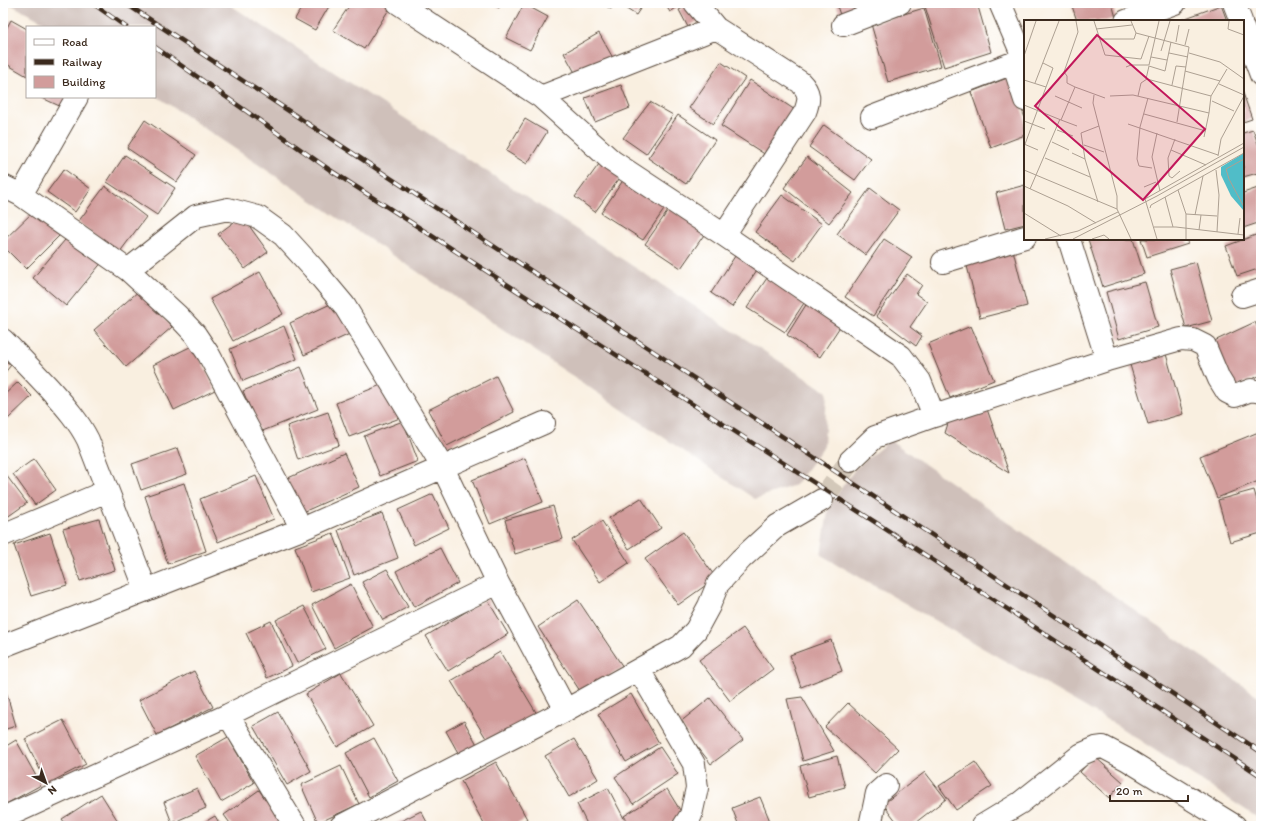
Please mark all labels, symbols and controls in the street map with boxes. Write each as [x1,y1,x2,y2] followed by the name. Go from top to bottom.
[1024,20,1244,240] inset map
[26,26,156,98] legend
[62,35,88,49] text: Road
[62,55,102,69] text: Railway
[62,75,106,89] text: Building
[26,763,66,803] north arrow
[1110,777,1188,803] scale bar
[45,783,59,798] text: N
[1116,784,1143,798] text: 20 m

